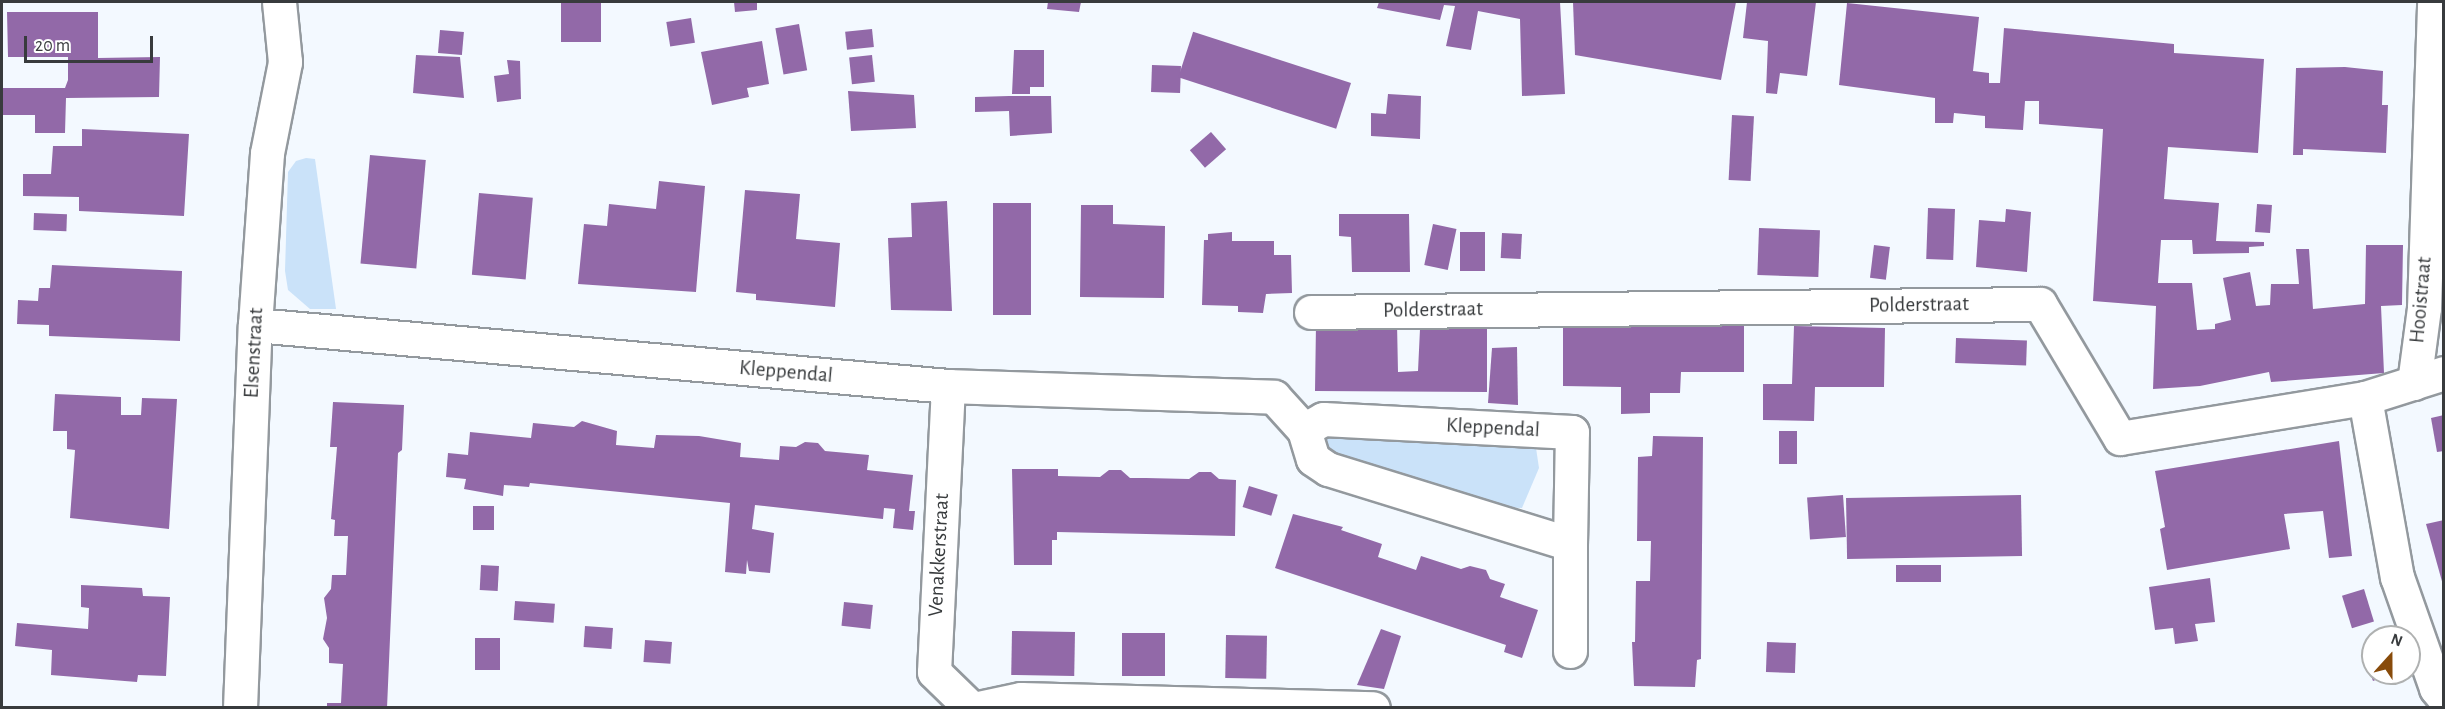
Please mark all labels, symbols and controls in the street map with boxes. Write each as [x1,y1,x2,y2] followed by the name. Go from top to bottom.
[27,24,156,62] scale bar
[35,37,70,55] text: 20 m
[2405,256,2437,344] street label: Hooistraat
[1869,292,1969,318] street label: Polderstraat
[1383,297,1483,323] street label: Polderstraat
[239,307,269,399] street label: Elsenstraat
[738,355,834,389] street label: Kleppendal
[1445,413,1541,443] street label: Kleppendal
[923,493,955,617] street label: Venakkerstraat
[2361,625,2421,685] north arrow
[2389,631,2405,650] text: N

